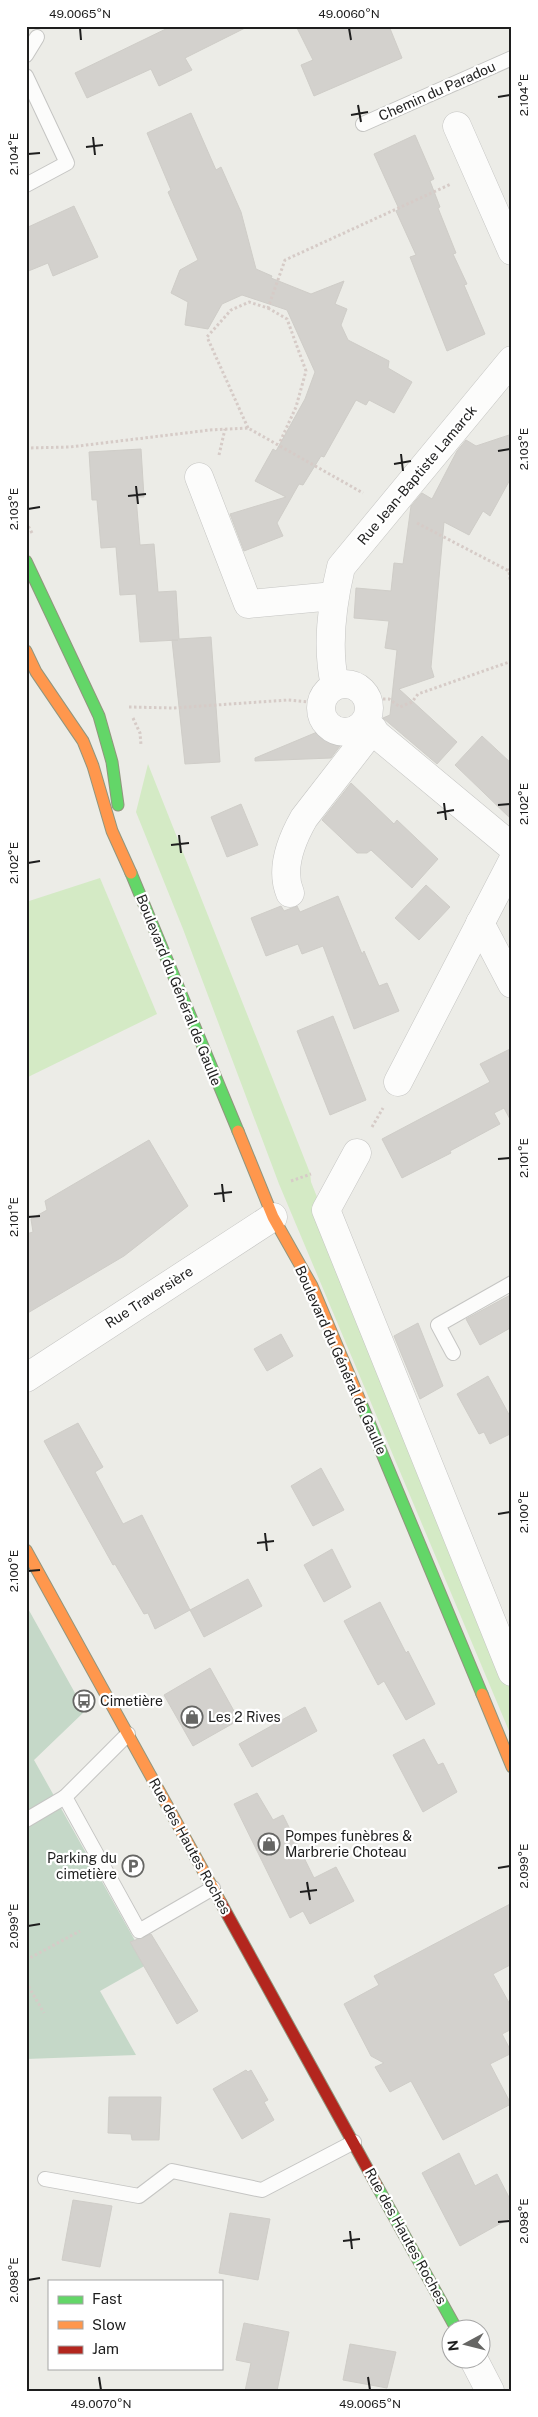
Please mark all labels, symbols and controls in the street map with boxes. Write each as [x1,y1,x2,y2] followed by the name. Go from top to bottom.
[49,7,111,21] text: 49.0065°N
[318,7,380,21] text: 49.0060°N
[376,58,498,124] street label: Chemin du Paradou
[517,74,531,116] text: 2.104°E
[7,133,21,175] text: 2.104°E
[354,402,480,548] street label: Rue Jean-Baptiste Lamarck
[517,428,531,470] text: 2.103°E
[7,488,21,530] text: 2.103°E
[517,783,531,825] text: 2.102°E
[7,842,21,884] text: 2.102°E
[133,892,225,1088] street label: Boulevard du Général de Gaulle
[517,1138,531,1178] text: 2.101°E
[7,1197,21,1237] text: 2.101°E
[102,1263,196,1331] street label: Rue Traversière
[292,1263,390,1457] street label: Boulevard du Général de Gaulle
[517,1491,531,1533] text: 2.100°E
[7,1550,21,1592] text: 2.100°E
[72,1689,96,1713] bus stop icon: Cimetière
[100,1693,163,1709] place label: Cimetière
[180,1705,204,1729] shop icon: Les 2 Rives
[208,1709,281,1725] place label: Les 2 Rives
[146,1775,234,1917] street label: Rue des Hautes Roches
[285,1828,412,1860] place label: Pompes funèbres & Marbrerie Choteau
[257,1832,281,1856] shop icon: Pompes funèbres & Marbrerie Choteau
[517,1843,531,1889] text: 2.099°E
[47,1850,117,1882] place label: Parking du cimetière
[121,1854,145,1878] parking icon: Parking du cimetière
[7,1903,21,1949] text: 2.099°E
[362,2165,450,2307] street label: Rue des Hautes Roches
[517,2198,531,2244] text: 2.098°E
[7,2257,21,2303] text: 2.098°E
[48,2280,222,2370] legend
[92,2290,122,2307] text: Fast
[92,2316,127,2333] text: Slow
[440,2320,490,2370] north arrow
[444,2339,462,2352] text: N
[92,2340,119,2357] text: Jam
[70,2397,132,2411] text: 49.0070°N
[339,2397,401,2411] text: 49.0065°N

